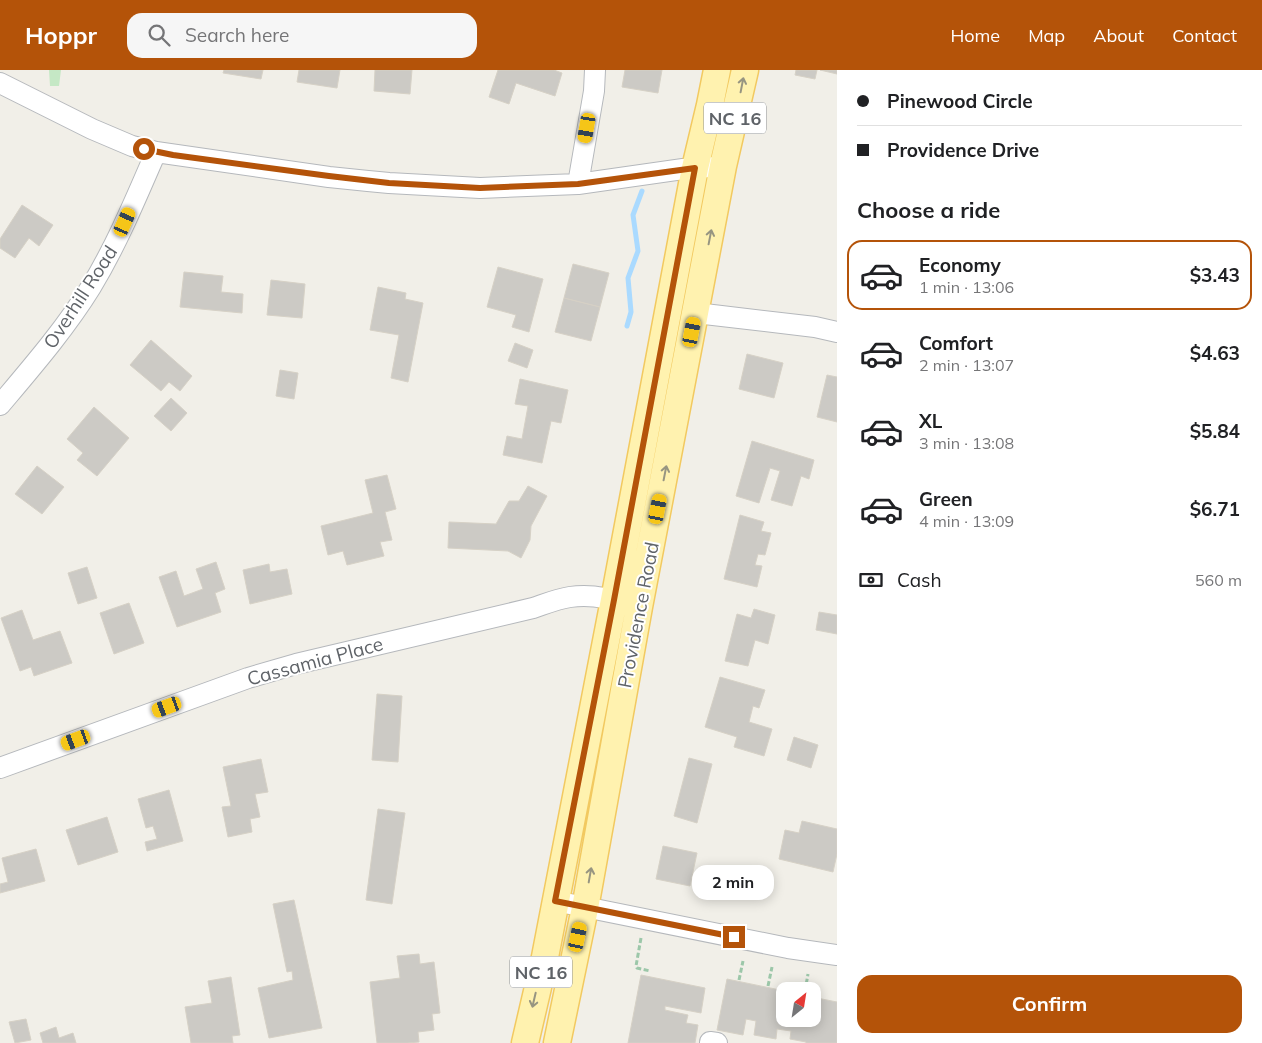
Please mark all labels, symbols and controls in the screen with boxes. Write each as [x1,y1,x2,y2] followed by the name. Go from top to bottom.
[127,13,477,58] search box
[25,20,97,50] text: Hoppr
[145,21,173,49] icon: search
[185,23,289,47] text: Search here
[950,24,1000,47] text: Home
[1028,24,1065,47] text: Map
[1093,24,1144,47] text: About
[1172,24,1237,47] text: Contact
[738,77,748,93] one-way arrow
[887,89,1033,113] text: Pinewood Circle
[704,102,766,134] road number: NC 16
[577,112,596,144] car
[133,138,155,160] route start
[887,138,1039,162] text: Providence Drive
[857,196,1000,224] text: Choose a ride
[112,205,137,239] car
[706,230,715,246] one-way arrow
[38,241,122,353] street label: Overhill Road
[859,253,904,298] icon: car
[919,253,1001,277] text: Economy
[1190,263,1240,287] text: $3.43
[919,277,1014,297] text: 1 min · 13:06
[681,316,702,348] car
[859,331,904,376] icon: car
[919,331,993,355] text: Comfort
[1190,341,1240,365] text: $4.63
[919,355,1014,375] text: 2 min · 13:07
[859,409,904,454] icon: car
[919,409,942,433] text: XL
[1190,419,1240,443] text: $5.84
[919,433,1014,453] text: 3 min · 13:08
[661,466,670,482] one-way arrow
[859,487,904,532] icon: car
[919,487,973,511] text: Green
[647,493,668,525] car
[1190,497,1240,521] text: $6.71
[919,511,1014,531] text: 4 min · 13:09
[612,540,664,690] street label: Providence Road
[857,566,885,594] icon: cash
[897,568,942,592] text: Cash
[1195,570,1242,590] text: 560 m
[244,631,386,691] street label: Cassamia Place
[150,695,183,719] car
[59,728,92,752] car
[693,864,775,900] callout: 2 min
[586,868,596,884] one-way arrow
[712,872,754,892] text: 2 min
[567,921,588,953] car
[723,926,745,948] route end
[510,956,572,988] road number: NC 16
[857,975,1242,1033] button: Confirm
[776,982,821,1028] north arrow
[776,982,821,1027] map controls
[529,992,539,1008] one-way arrow

